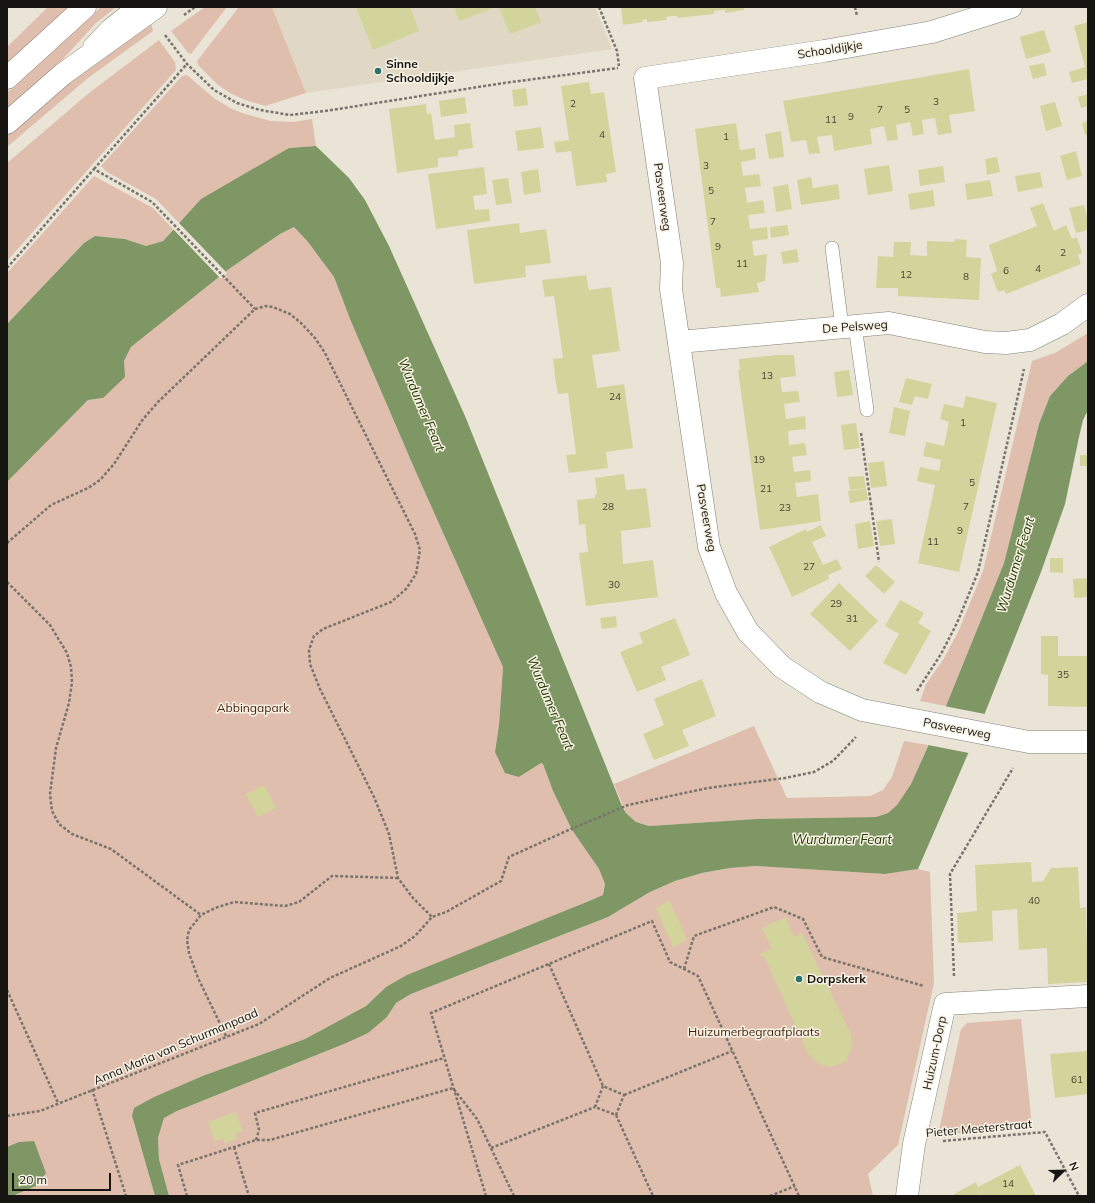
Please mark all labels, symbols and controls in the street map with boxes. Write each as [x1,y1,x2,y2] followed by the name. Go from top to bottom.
[797,38,863,62] street label: Schooldijkje
[386,57,454,85] place label: Sinne Schooldijkje
[373,66,383,76] marker: Sinne Schooldijkje
[933,96,939,108] house number: 3
[570,98,576,110] house number: 2
[877,104,883,116] house number: 7
[904,104,910,116] house number: 5
[848,111,854,123] house number: 9
[825,114,837,126] house number: 11
[599,129,605,141] house number: 4
[723,131,729,143] house number: 1
[703,160,709,172] house number: 3
[650,162,674,232] street label: Pasveerweg
[708,185,714,197] house number: 5
[710,216,716,228] house number: 7
[715,241,721,253] house number: 9
[1060,247,1066,259] house number: 2
[736,258,748,270] house number: 11
[1035,263,1041,275] house number: 4
[1003,265,1009,277] house number: 6
[900,269,912,281] house number: 12
[963,271,969,283] house number: 8
[822,318,888,336] street label: De Pelsweg
[394,356,448,454] water label: Wurdumer Feart
[761,370,773,382] house number: 13
[609,391,621,403] house number: 24
[960,417,966,429] house number: 1
[753,454,765,466] house number: 19
[969,477,975,489] house number: 5
[693,483,719,553] street label: Pasveerweg
[760,483,772,495] house number: 21
[602,501,614,513] house number: 28
[963,501,969,513] house number: 7
[779,502,791,514] house number: 23
[994,515,1038,615] water label: Wurdumer Feart
[957,525,963,537] house number: 9
[927,536,939,548] house number: 11
[803,561,815,573] house number: 27
[608,579,620,591] house number: 30
[830,598,842,610] house number: 29
[846,613,858,625] house number: 31
[523,654,577,752] water label: Wurdumer Feart
[1057,669,1069,681] house number: 35
[217,701,289,715] park label: Abbingapark
[922,715,992,743] street label: Pasveerweg
[792,832,892,848] water label: Wurdumer Feart
[1028,895,1040,907] house number: 40
[807,972,866,986] place label: Dorpskerk
[794,974,804,984] marker: Dorpskerk
[92,1006,260,1088] street label: Anna Maria van Schurmanpaad
[920,1015,950,1091] street label: Huizum-Dorp
[688,1025,820,1039] park label: Huizumerbegraafplaats
[1071,1074,1083,1086] house number: 61
[925,1117,1033,1141] street label: Pieter Meeterstraat
[1043,1151,1083,1191] north arrow
[1066,1160,1082,1173] text: N
[14,1165,113,1191] scale bar
[19,1172,47,1187] text: 20 m
[1002,1178,1014,1190] house number: 14

